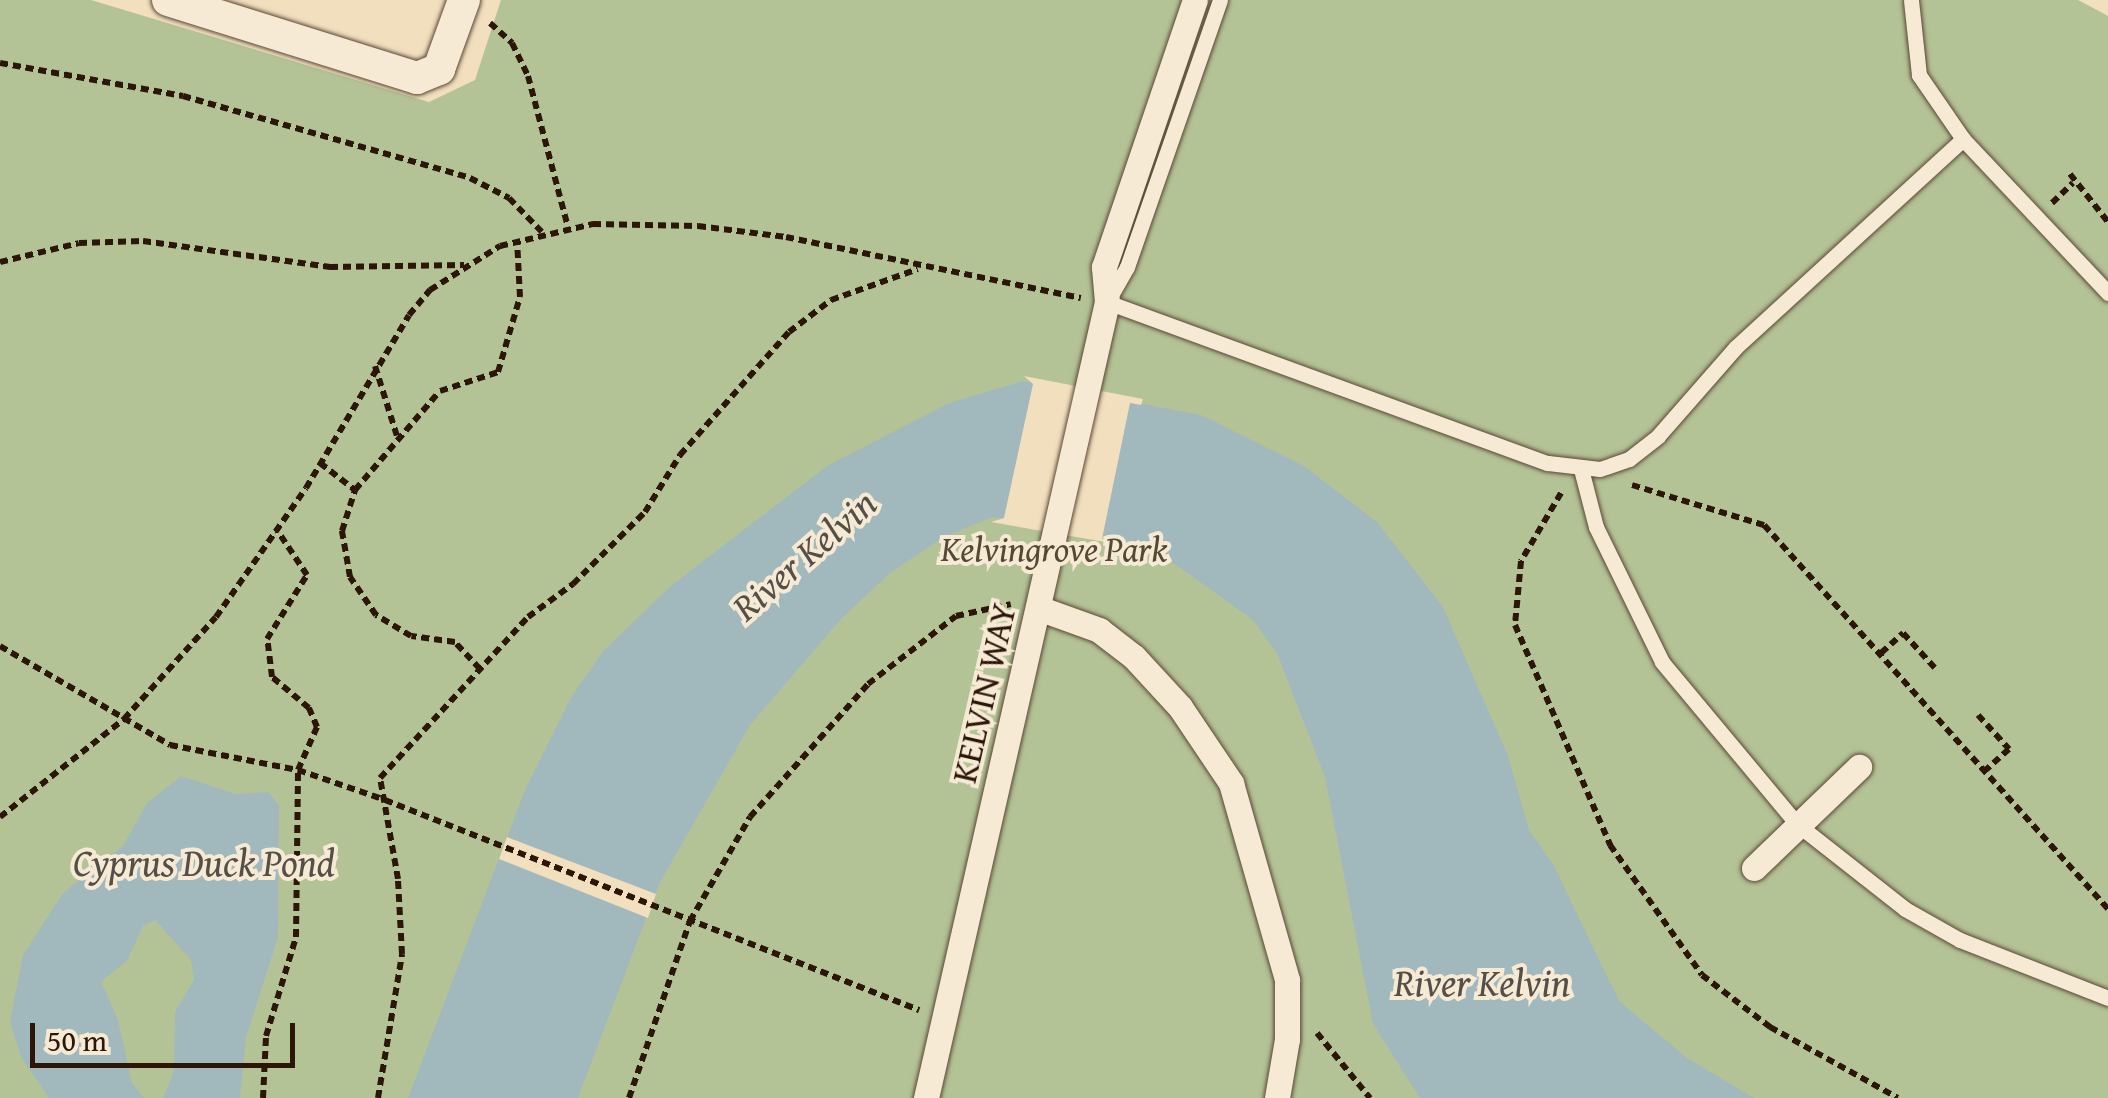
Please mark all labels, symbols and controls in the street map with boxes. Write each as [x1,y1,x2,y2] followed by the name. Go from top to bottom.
[723,480,885,630] water label: River Kelvin
[941,528,1167,570] park label: Kelvingrove Park
[943,599,1025,787] street label: KELVIN WAY
[73,840,335,886] water label: Cyprus Duck Pond
[1394,960,1570,1006] water label: River Kelvin
[35,1003,300,1065] scale bar
[47,1018,107,1062] text: 50 m

